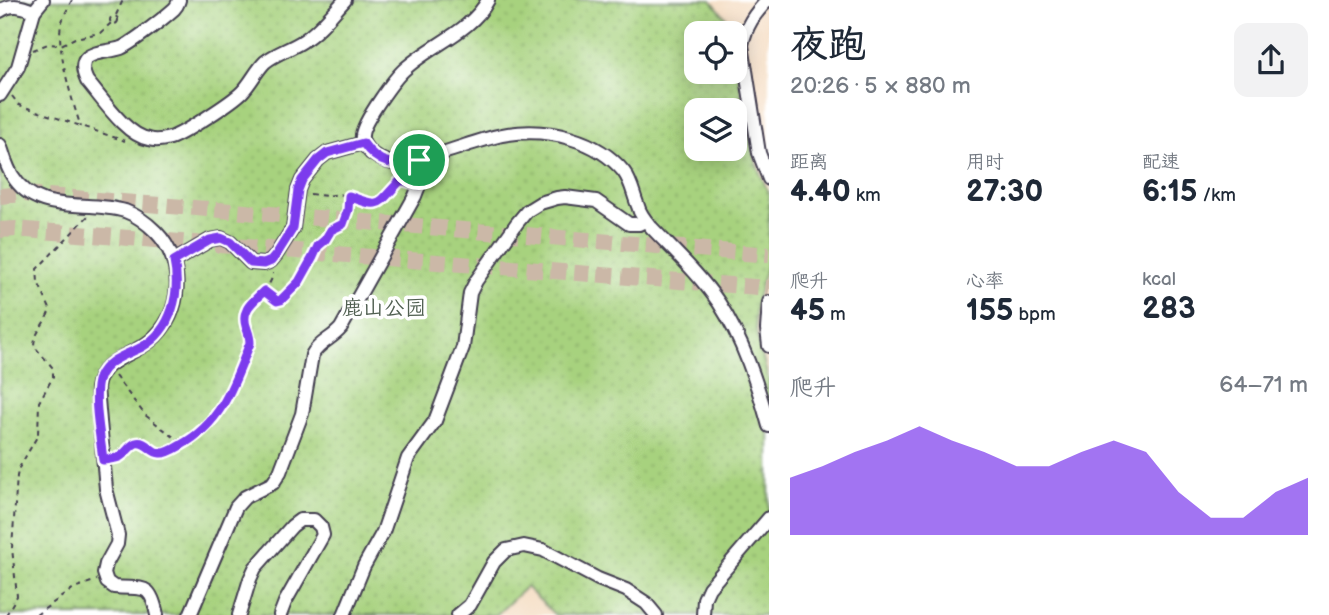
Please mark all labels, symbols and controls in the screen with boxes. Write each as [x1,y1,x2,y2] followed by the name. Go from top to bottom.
[684,21,747,161] map controls
[684,21,747,84] button: locate
[790,23,866,68] text: 夜跑
[1234,23,1308,97] button: share
[790,72,971,100] text: 20:26 · 5 × 880 m
[684,98,747,161] button: layers
[389,130,449,190] pin
[400,141,438,179] icon: arrive
[790,151,828,174] text: 距离
[966,151,1004,174] text: 用时
[1142,151,1180,174] text: 配速
[790,174,851,210] text: 4.40
[966,174,1043,210] text: 27:30
[1142,174,1197,210] text: 6:15
[851,184,881,207] text: km
[1197,184,1236,207] text: /km
[1142,268,1176,291] text: kcal
[790,270,828,293] text: 爬升
[966,270,1004,293] text: 心率
[1142,291,1196,327] text: 283
[790,293,825,329] text: 45
[966,293,1013,329] text: 155
[342,296,426,321] park label: 鹿山公园
[825,303,846,326] text: m
[1013,303,1056,326] text: bpm
[1219,371,1308,399] text: 64–71 m
[790,374,836,402] text: 爬升

